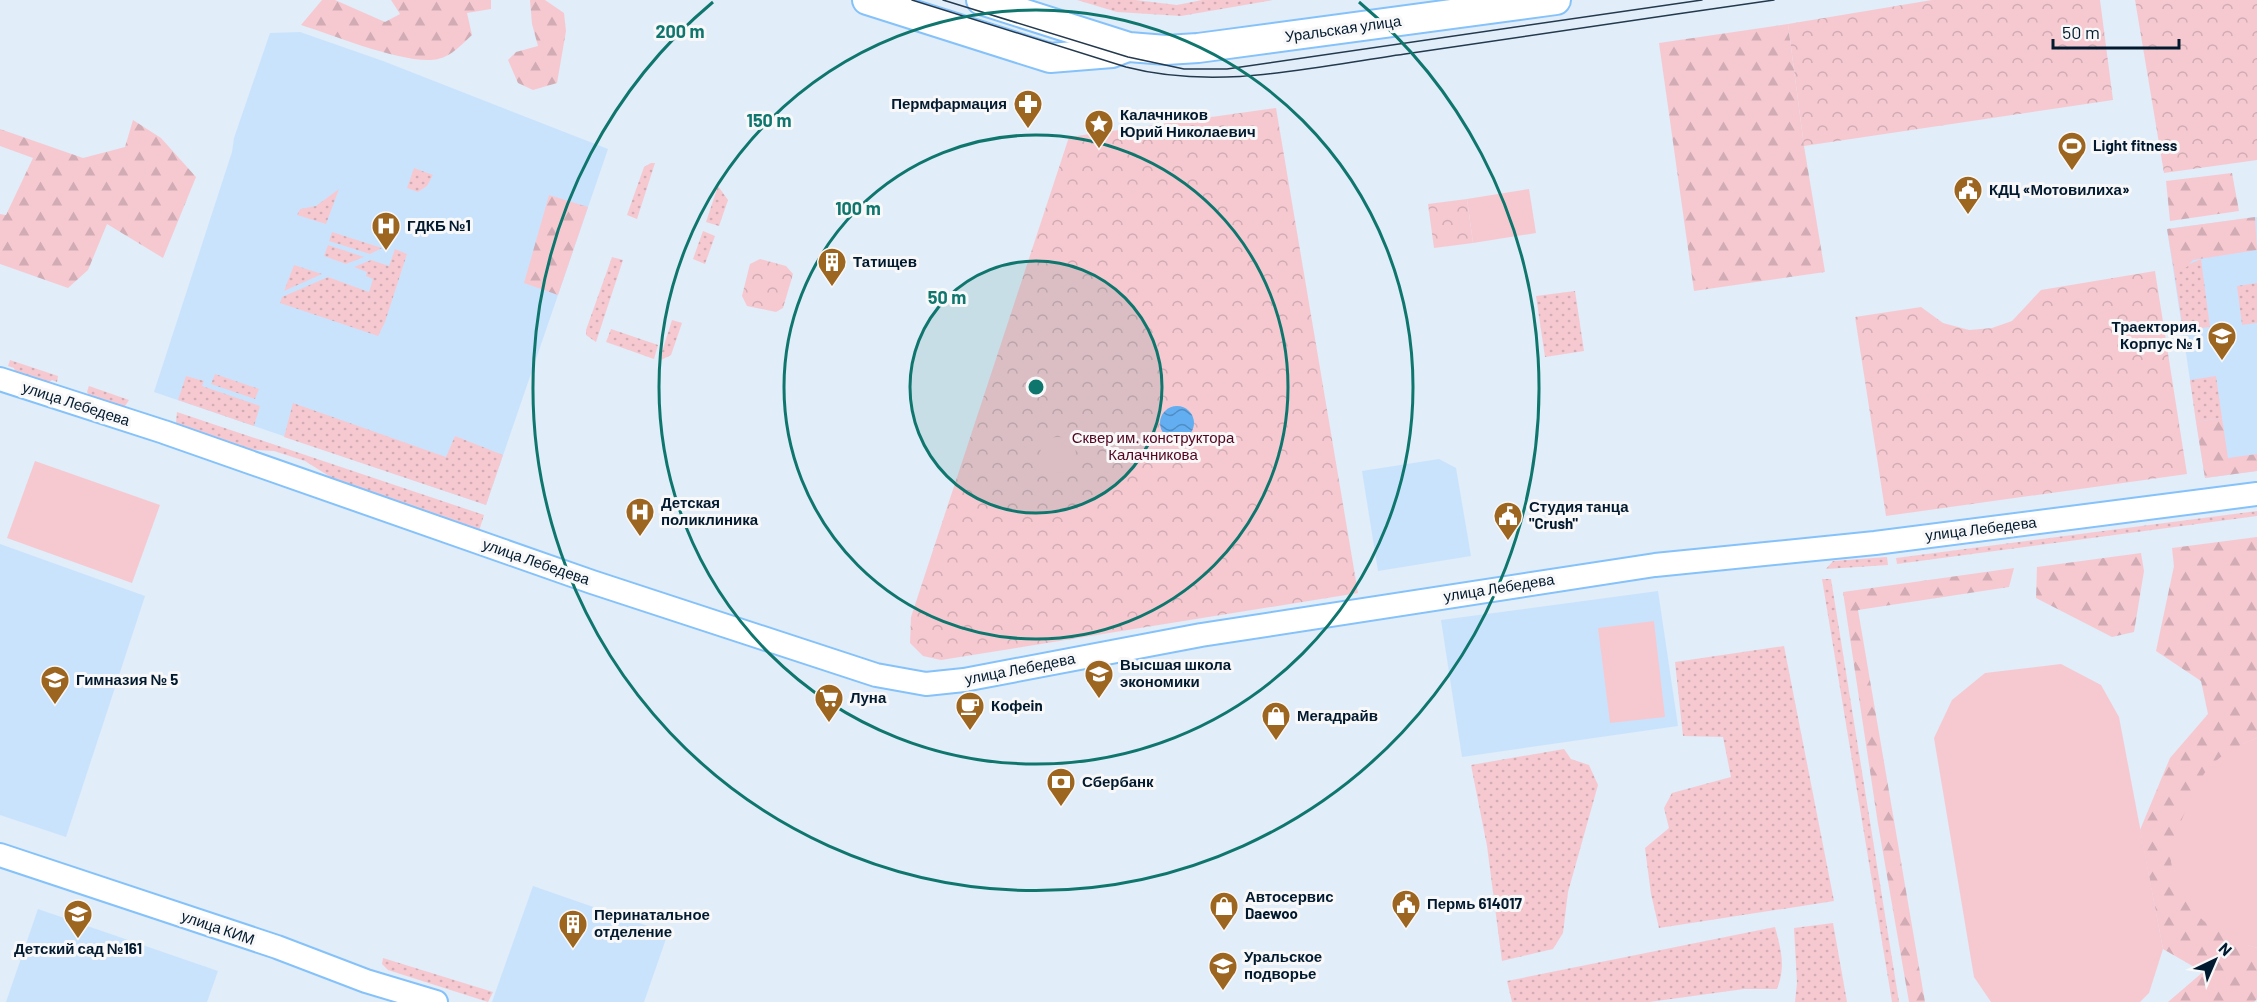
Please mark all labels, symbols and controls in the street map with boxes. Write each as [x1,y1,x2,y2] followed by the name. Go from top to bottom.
[1284,11,1403,45] street label: Уральская улица
[2053,12,2179,50] scale bar
[655,20,705,42] text: 200 m
[2062,21,2100,43] text: 50 m
[1012,88,1044,130] pharmacy icon: Пермфармация
[891,94,1007,112] place label: Пермфармация
[1120,105,1256,140] place label: Калачников Юрий Николаевич
[1083,108,1115,150] place icon: Калачников Юрий Николаевич
[747,109,791,131] text: 150 m
[2056,130,2088,172] sports icon: Light fitness
[2093,136,2178,154] place label: Light fitness
[1952,174,1984,216] public building icon: КДЦ «Мотовилиха»
[1989,180,2130,198] place label: КДЦ «Мотовилиха»
[835,197,881,219] text: 100 m
[370,210,402,252] hospital icon: ГДКБ №1
[407,216,471,234] place label: ГДКБ №1
[816,246,848,288] building icon: Татищев
[853,252,917,270] place label: Татищев
[928,286,966,308] text: 50 m
[2112,317,2201,352] place label: Траектория. Корпус № 1
[2206,320,2238,362] school or university icon: Траектория. Корпус № 1
[20,377,133,429] street label: улица Лебедева
[1026,377,1046,397] centre of rings
[1072,428,1235,463] park label: Сквер им. конструктора Калачникова
[661,493,759,528] place label: Детская поликлиника
[624,496,656,538] hospital icon: Детская поликлиника
[1529,497,1629,532] place label: Студия танца "Crush"
[1492,500,1524,542] public building icon: Студия танца "Crush"
[1924,512,2038,544] street label: улица Лебедева
[480,534,593,588] street label: улица Лебедева
[1442,569,1556,605] street label: улица Лебедева
[963,648,1077,688] street label: улица Лебедева
[1120,655,1232,690] place label: Высшая школа экономики
[1083,658,1115,700] school or university icon: Высшая школа экономики
[39,664,71,706] school or university icon: Гимназия № 5
[76,670,178,688] place label: Гимназия № 5
[813,682,845,724] supermarket icon: Луна
[850,688,887,706] place label: Луна
[954,690,986,732] cafe icon: Кофеin
[991,696,1043,714] place label: Кофеin
[1260,700,1292,742] shop icon: Мегадрайв
[1297,706,1378,724] place label: Мегадрайв
[1045,766,1077,808] bank icon: Сбербанк
[1082,772,1154,790] place label: Сбербанк
[1245,887,1334,922] place label: Автосервис Daewoo
[1390,888,1422,930] public building icon: Пермь 614017
[1208,890,1240,932] shop icon: Автосервис Daewoo
[1427,894,1522,912] place label: Пермь 614017
[62,898,94,940] school or university icon: Детский сад №161
[594,905,710,940] place label: Перинатальное отделение
[179,906,257,948] street label: улица КИМ
[557,908,589,950] building icon: Перинатальное отделение
[2185,930,2245,990] north arrow
[2215,938,2236,959] text: N
[14,939,142,957] place label: Детский сад №161
[1244,947,1322,982] place label: Уральское подворье
[1207,950,1239,992] school or university icon: Уральское подворье

